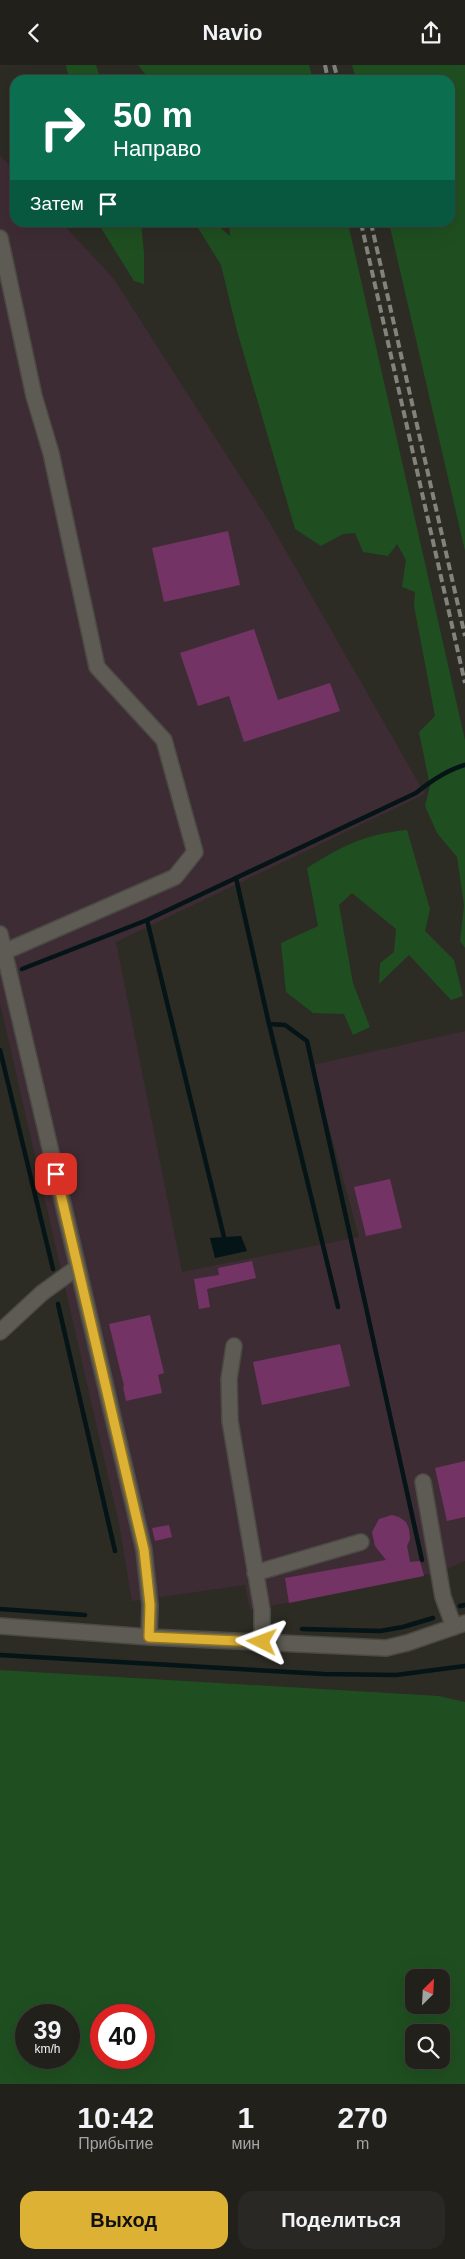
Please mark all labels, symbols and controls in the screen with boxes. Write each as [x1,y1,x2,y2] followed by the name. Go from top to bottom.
[20,19,48,47] icon: back
[417,19,445,47] icon: share
[203,20,262,45] text: Navio
[30,95,95,160] icon: right
[113,95,193,134] text: 50 m
[113,136,201,161] text: Направо
[94,190,122,218] icon: arrive
[30,193,84,214] text: Затем
[35,1153,77,1195] pin
[42,1160,70,1188] icon: arrive
[235,1615,287,1667] position arrow
[405,1969,450,2014] north arrow
[405,1969,450,2069] map controls
[90,2004,155,2069] speed limit sign: 40
[34,2016,61,2044] text: 39
[405,2024,450,2069] button: search
[34,2042,61,2056] text: km/h
[77,2101,154,2134] text: 10:42
[237,2101,254,2134] text: 1
[338,2101,388,2134] text: 270
[78,2135,153,2152] text: Прибытие
[231,2135,260,2152] text: мин
[356,2135,369,2152] text: m
[20,2191,228,2249] button: Выход
[238,2191,445,2249] button: Поделиться

